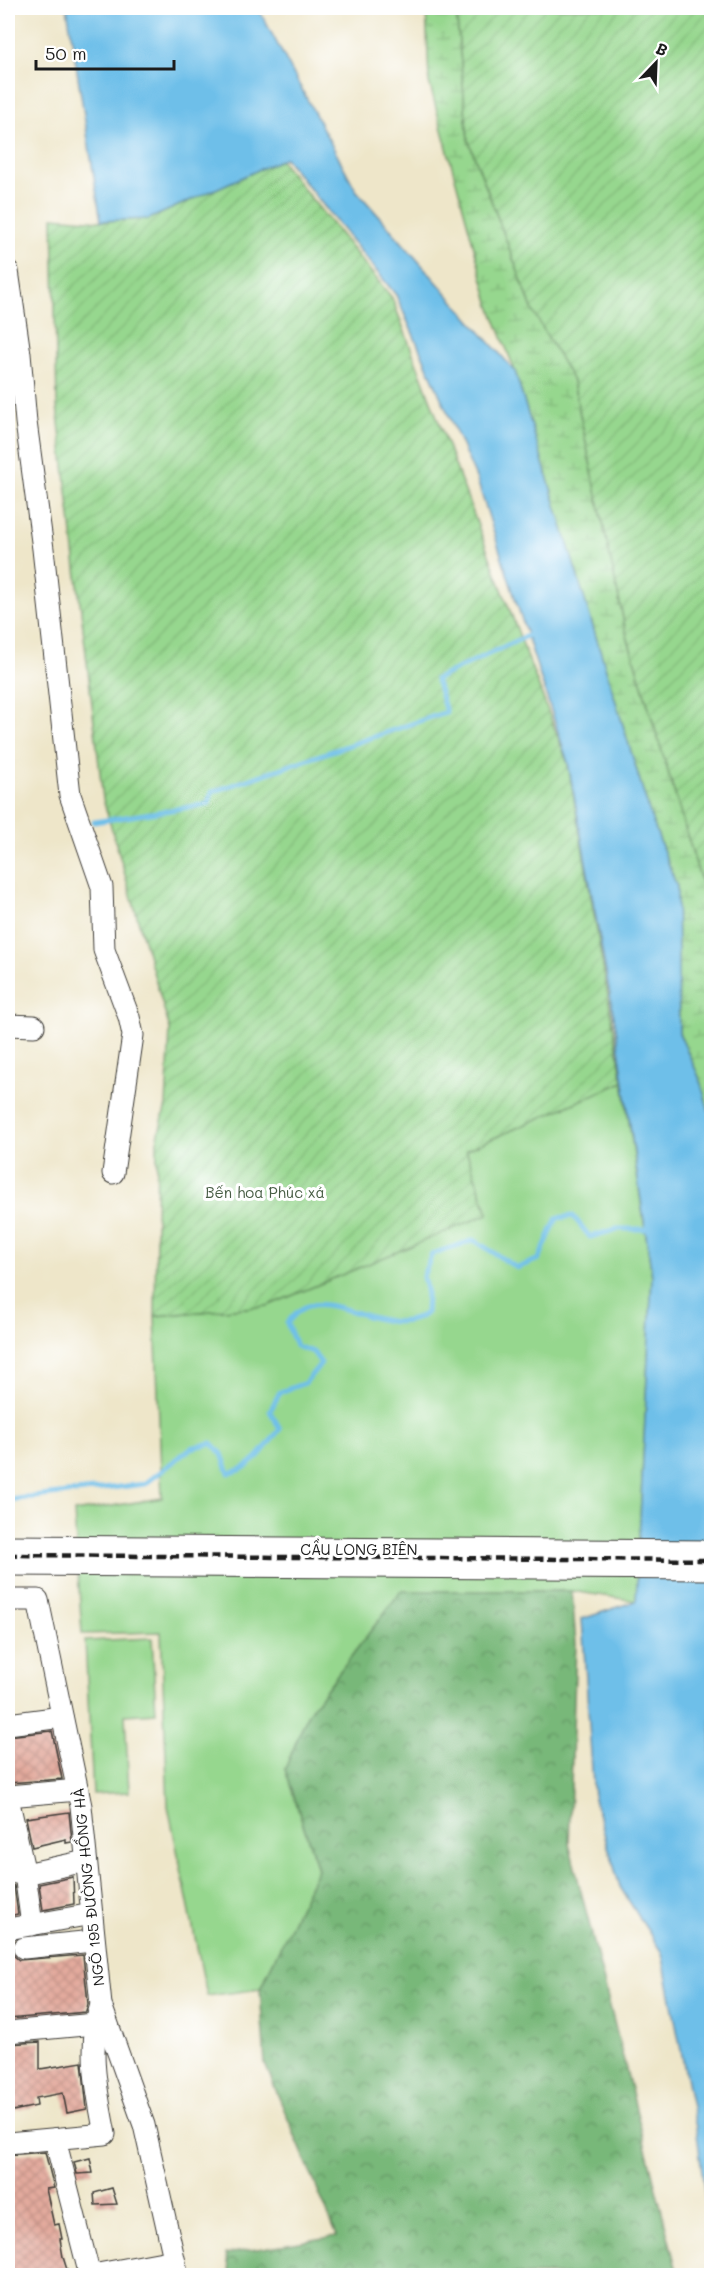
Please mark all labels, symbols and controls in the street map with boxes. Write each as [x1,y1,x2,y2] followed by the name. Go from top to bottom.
[36,33,174,71] scale bar
[626,33,686,93] north arrow
[653,37,671,61] text: B
[45,41,87,65] text: 50 m
[205,1182,325,1202] park label: Bến hoa Phúc xá
[300,1538,418,1559] street label: CẦU LONG BIÊN
[68,1787,108,1987] street label: NGÕ 195 ĐƯỜNG HỒNG HÀ

